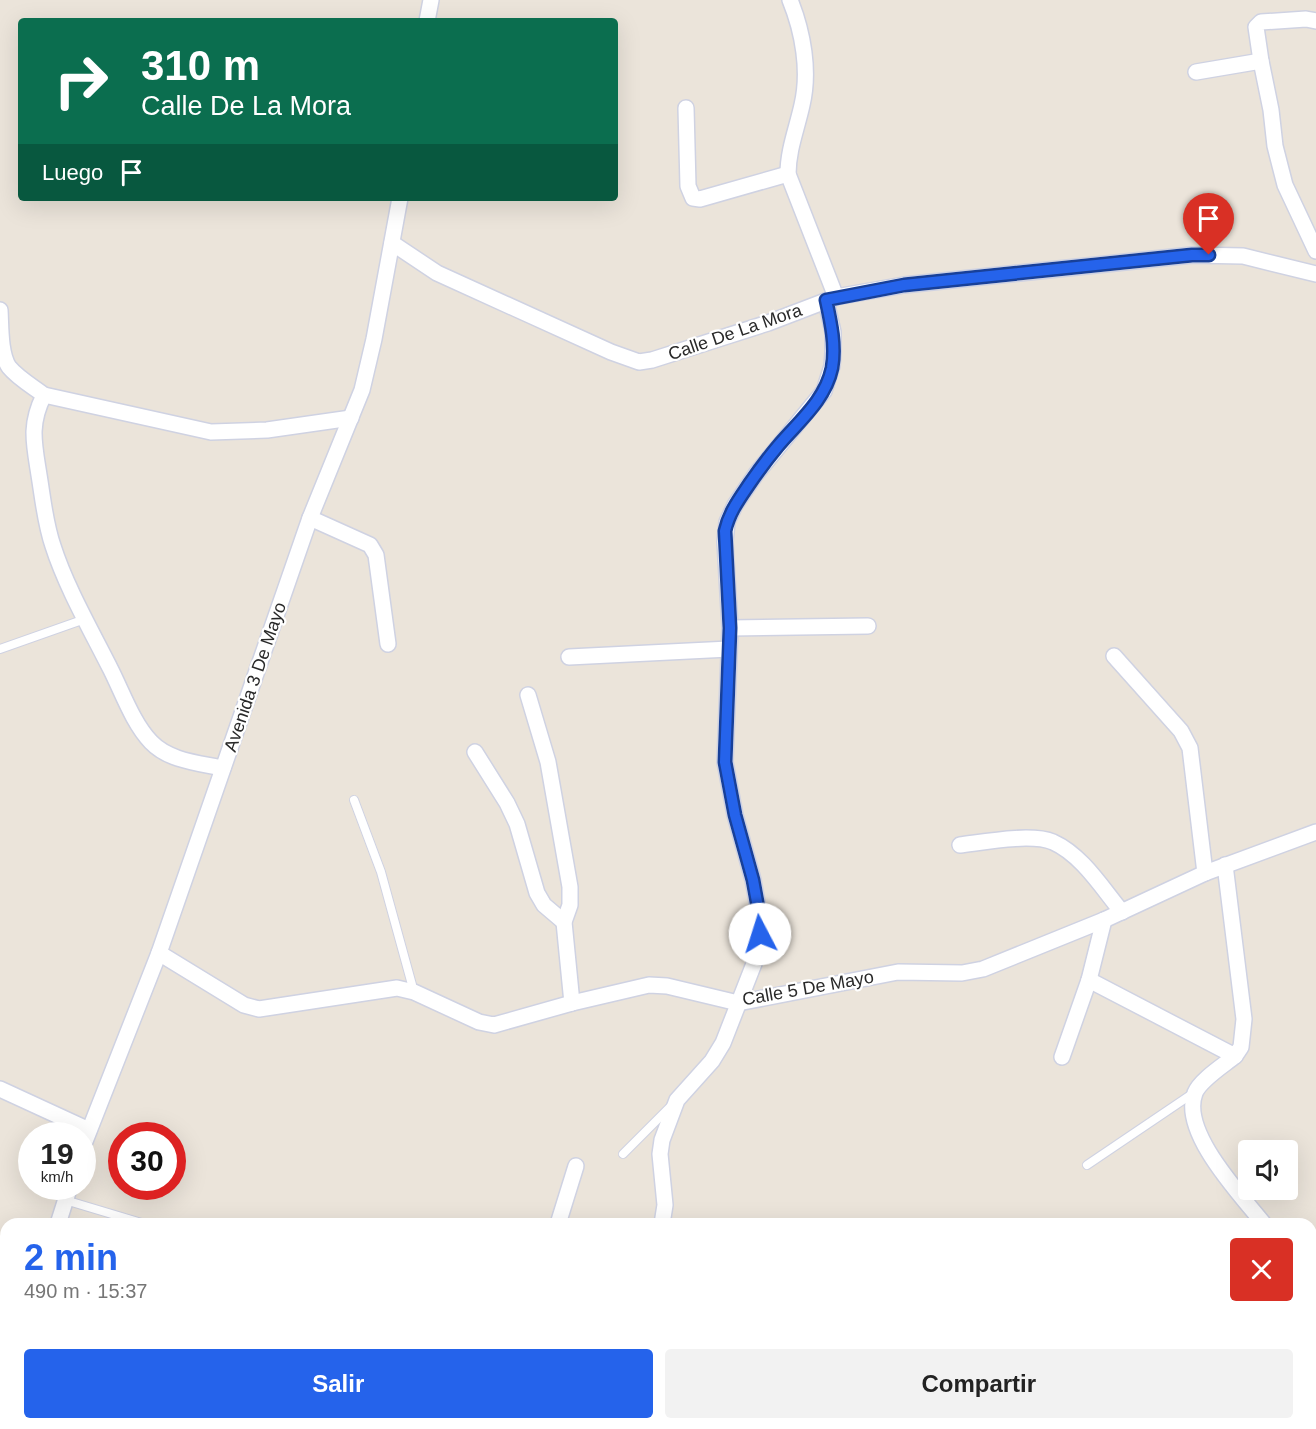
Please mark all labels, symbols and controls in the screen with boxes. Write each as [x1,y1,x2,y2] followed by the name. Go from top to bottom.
[42,42,120,120] icon: right
[141,42,260,89] text: 310 m
[141,91,351,121] text: Calle De La Mora
[115,156,148,189] icon: arrive
[42,160,103,185] text: Luego
[1183,193,1234,255] pin
[1192,202,1225,235] icon: arrive
[666,299,805,364] street label: Calle De La Mora
[220,600,290,754] street label: Avenida 3 De Mayo
[728,902,792,966] position arrow
[741,967,875,1009] street label: Calle 5 De Mayo
[108,1122,186,1200] speed limit sign: 30
[40,1137,74,1170] text: 19
[1238,1140,1298,1200] map controls
[1238,1140,1298,1200] button: sound
[41,1168,73,1185] text: km/h
[24,1237,118,1278] text: 2 min
[1230,1238,1293,1301] button: close
[24,1280,147,1302] text: 490 m · 15:37
[24,1349,653,1418] button: Salir
[665,1349,1293,1418] button: Compartir

